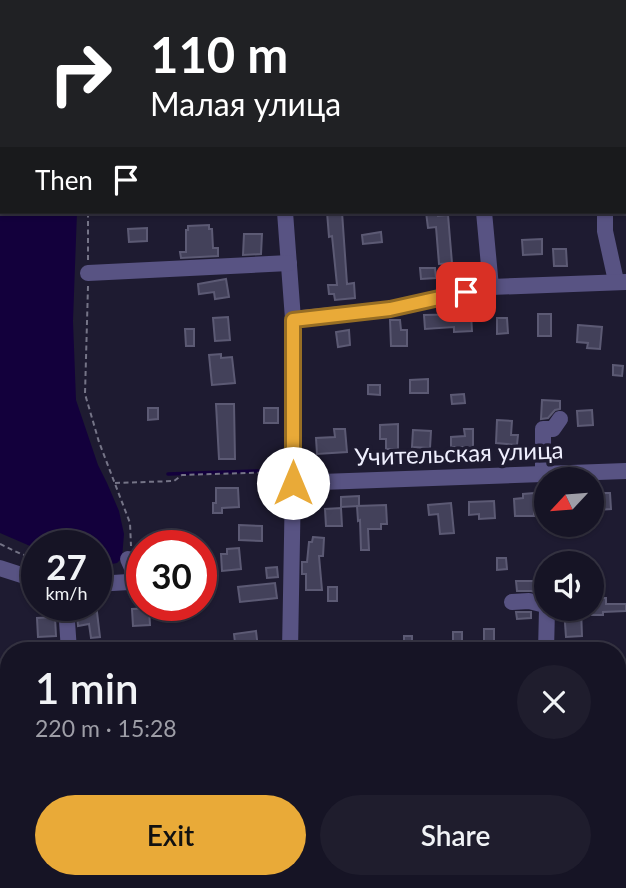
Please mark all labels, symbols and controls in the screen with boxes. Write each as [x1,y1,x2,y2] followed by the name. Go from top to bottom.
[150,25,288,83] text: 110 m
[35,28,126,119] icon: right
[150,84,341,123] text: Малая улица
[107,161,145,199] icon: arrive
[35,164,93,196] text: Then
[436,262,496,322] pin
[447,273,485,311] icon: arrive
[354,434,564,471] street label: Учительская улица
[256,446,330,520] position arrow
[534,467,604,537] north arrow
[534,467,604,621] map controls
[126,530,217,621] speed limit sign: 30
[46,545,87,587] text: 27
[534,551,604,621] button: sound
[45,582,88,604] text: km/h
[35,663,139,713] text: 1 min
[517,665,591,739] button: close
[35,714,177,742] text: 220 m · 15:28
[35,795,306,875] button: Exit
[320,795,591,875] button: Share

